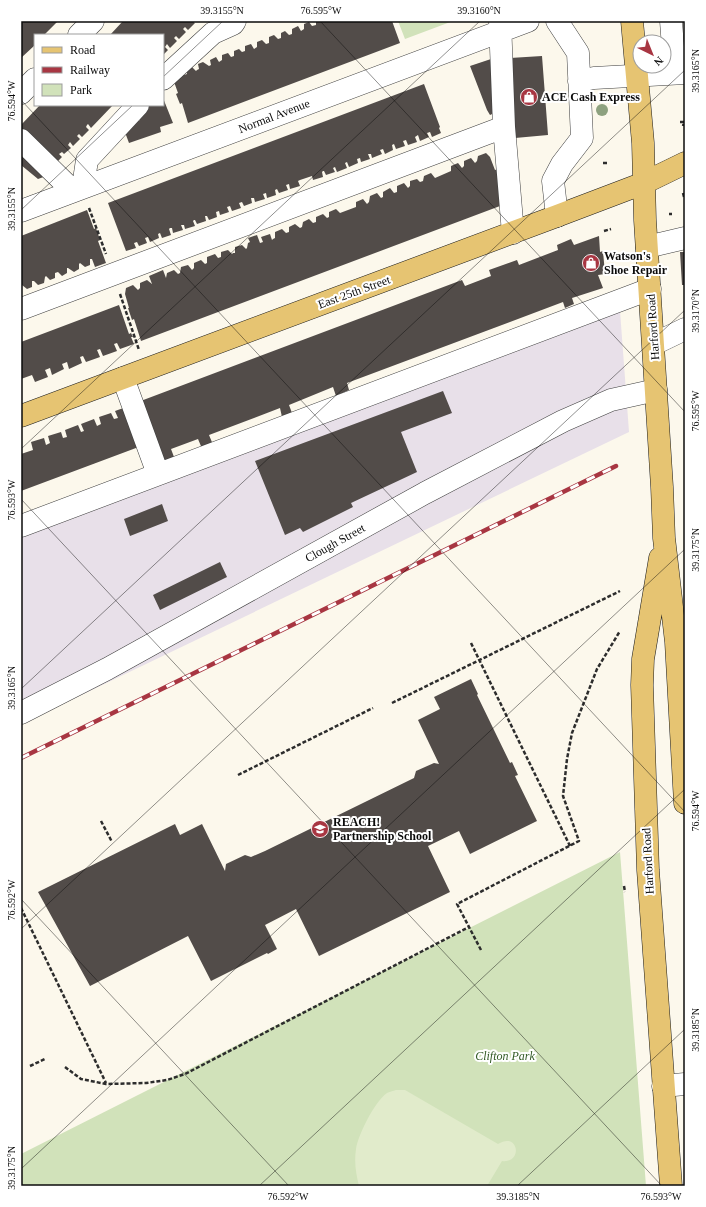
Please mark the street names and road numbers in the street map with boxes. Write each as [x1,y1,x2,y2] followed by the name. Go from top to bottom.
[236,96,312,136] street label: Normal Avenue
[316,272,393,312] street label: East 25th Street
[644,293,662,361] street label: Harford Road
[303,520,368,565] street label: Clough Street
[639,828,657,894] street label: Harford Road

